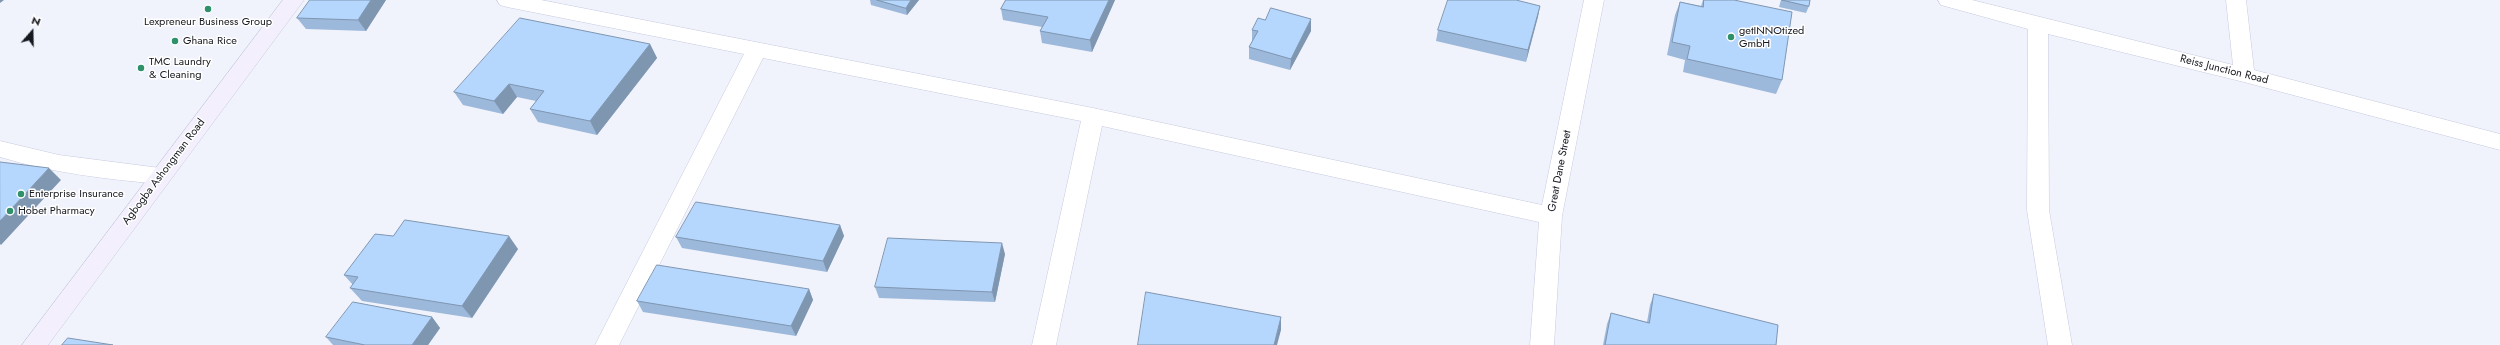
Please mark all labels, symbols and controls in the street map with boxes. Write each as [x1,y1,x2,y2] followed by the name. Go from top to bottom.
[203,4,213,14] marker: Lexpreneur Business Group
[12,12,52,52] north arrow
[29,12,43,30] text: N
[144,15,272,29] place label: Lexpreneur Business Group
[1739,24,1804,50] place label: getINNOtized GmbH
[1726,32,1736,42] marker: getINNOtized GmbH
[183,34,237,48] place label: Ghana Rice
[170,36,180,46] marker: Ghana Rice
[2178,53,2270,87] street label: Reiss Junction Road
[149,55,211,81] place label: TMC Laundry & Cleaning
[136,63,146,73] marker: TMC Laundry & Cleaning
[120,116,208,228] street label: Agbogba Ashongman Road
[1546,129,1574,213] street label: Great Dane Street
[29,187,124,201] place label: Enterprise Insurance
[16,189,26,199] marker: Enterprise Insurance
[18,204,95,218] place label: Hobet Pharmacy
[5,206,15,216] marker: Hobet Pharmacy

